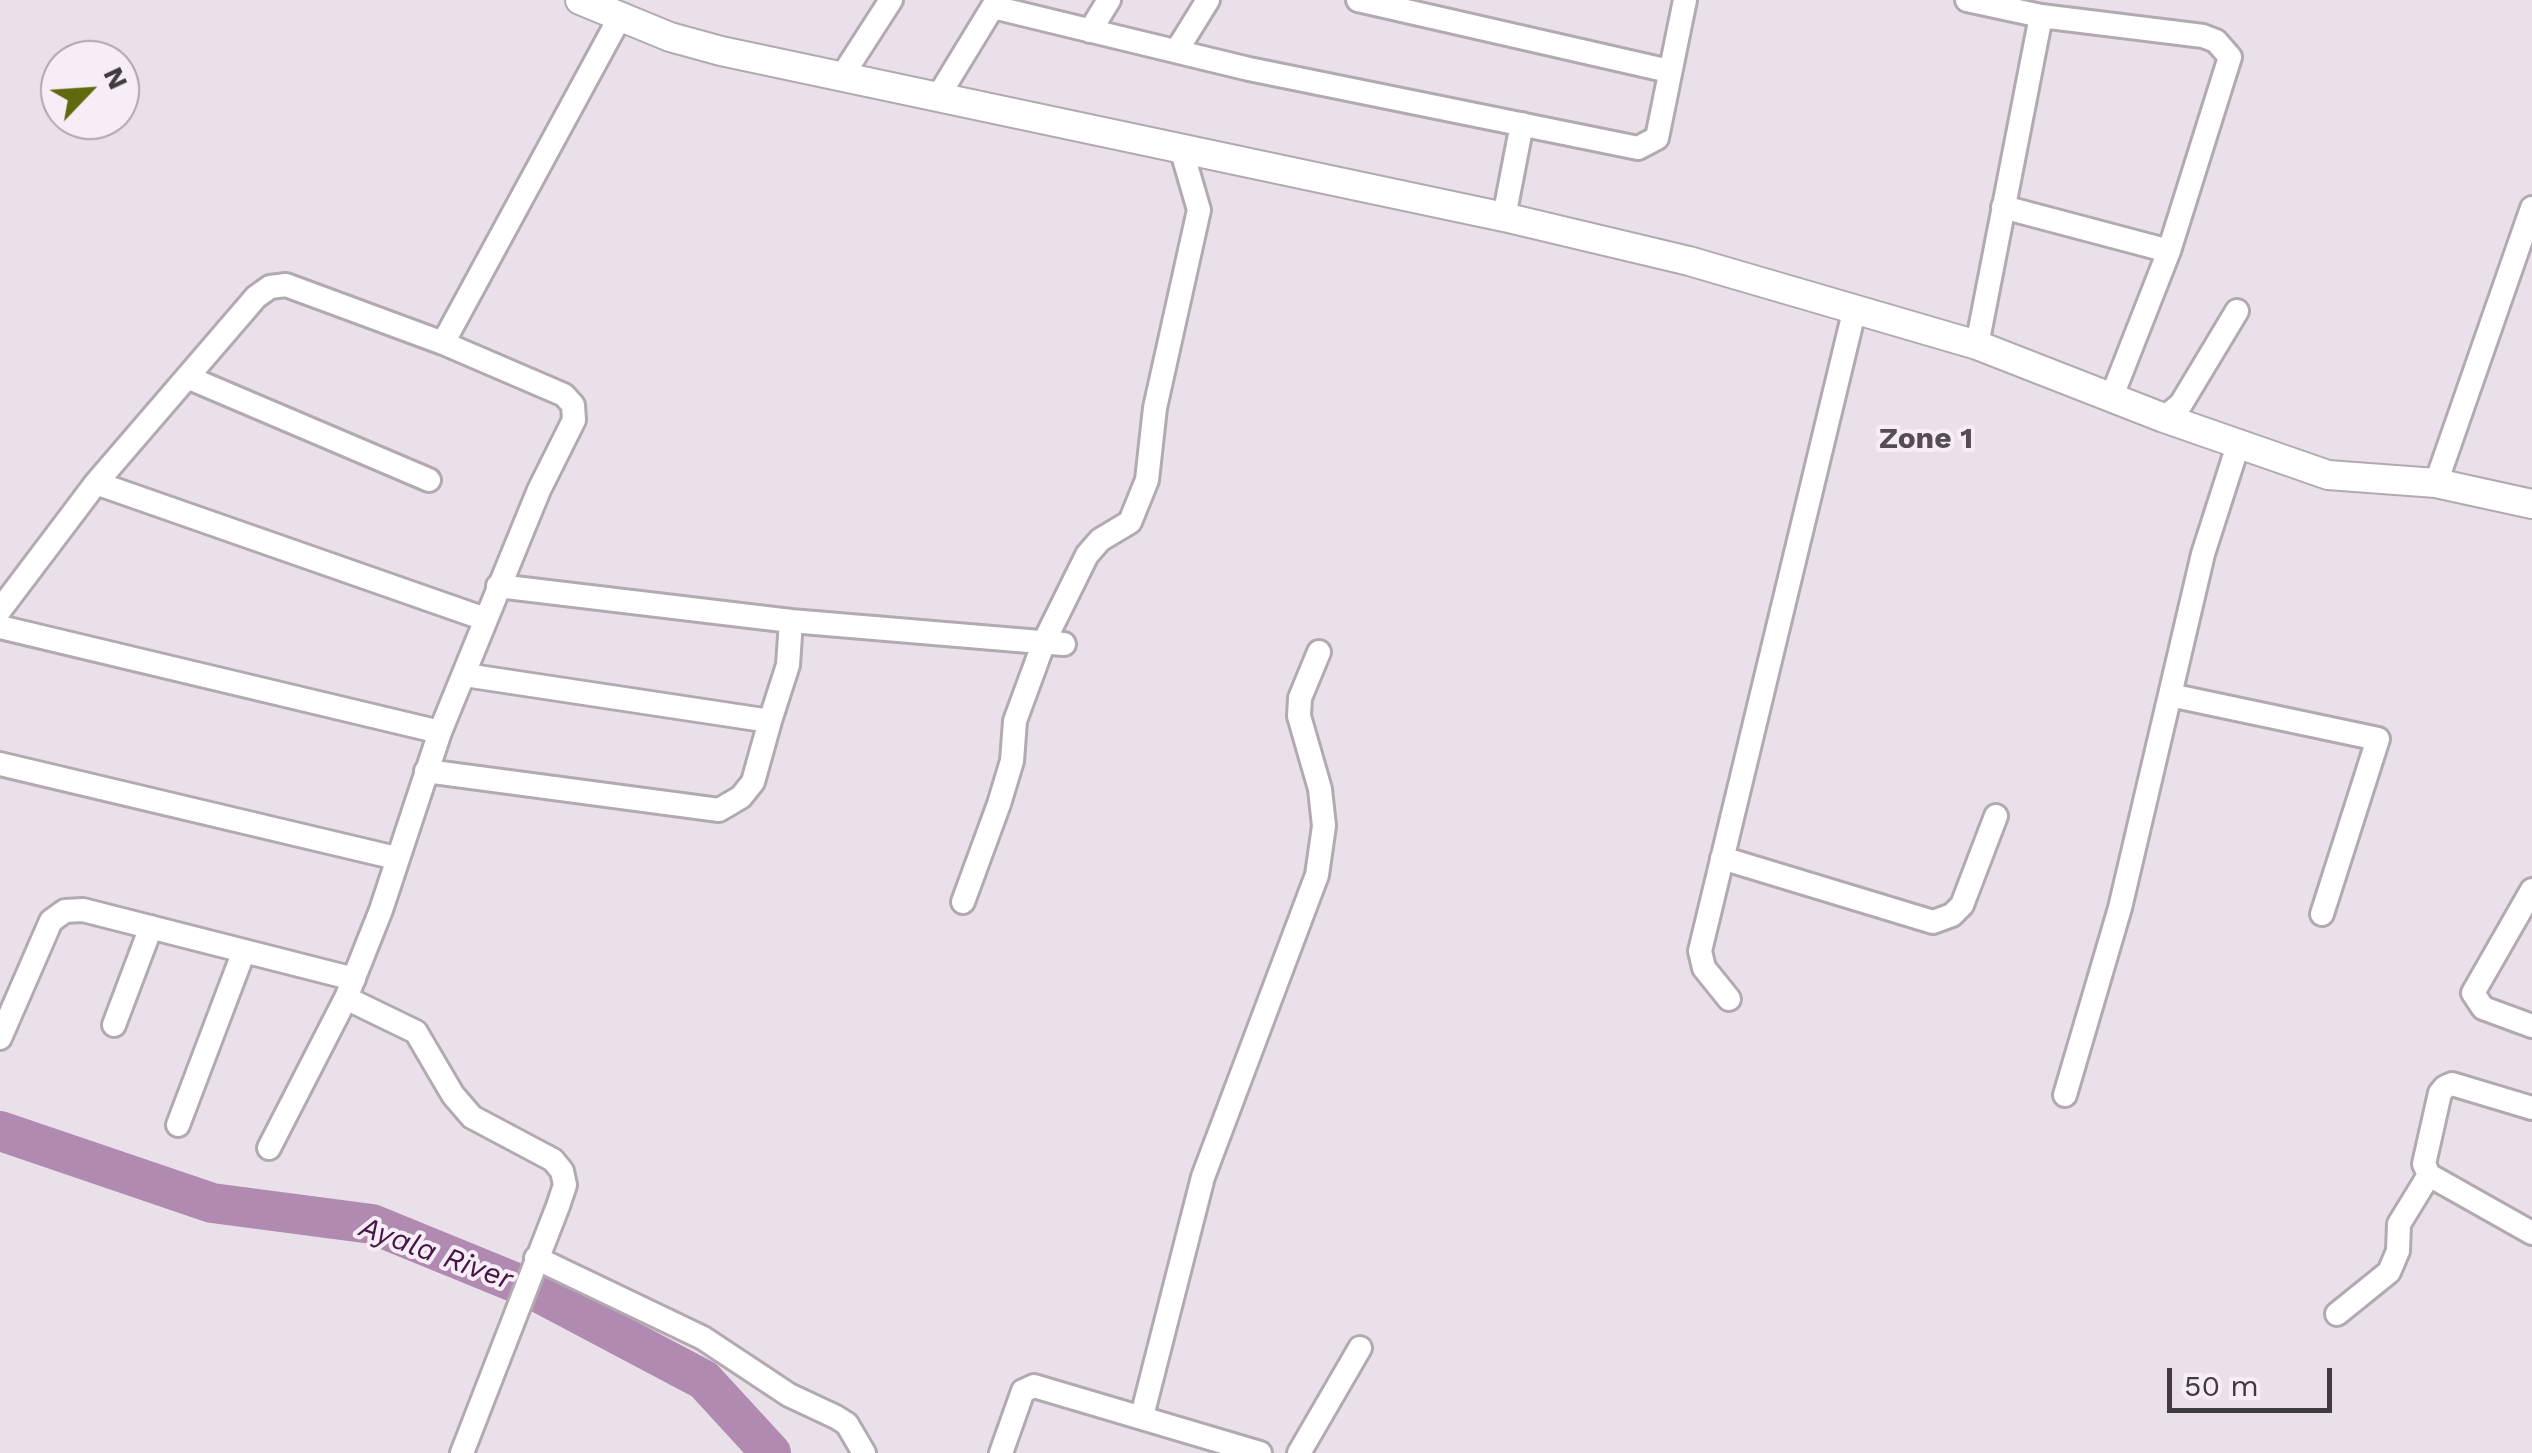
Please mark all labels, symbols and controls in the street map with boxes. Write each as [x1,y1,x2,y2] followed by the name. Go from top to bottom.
[40,40,140,140] north arrow
[96,62,135,94] text: N
[1879,421,1973,457] district label: Zone 1
[355,1210,517,1298] water label: Ayala River
[2172,1348,2337,1410] scale bar
[2184,1368,2259,1403] text: 50 m

